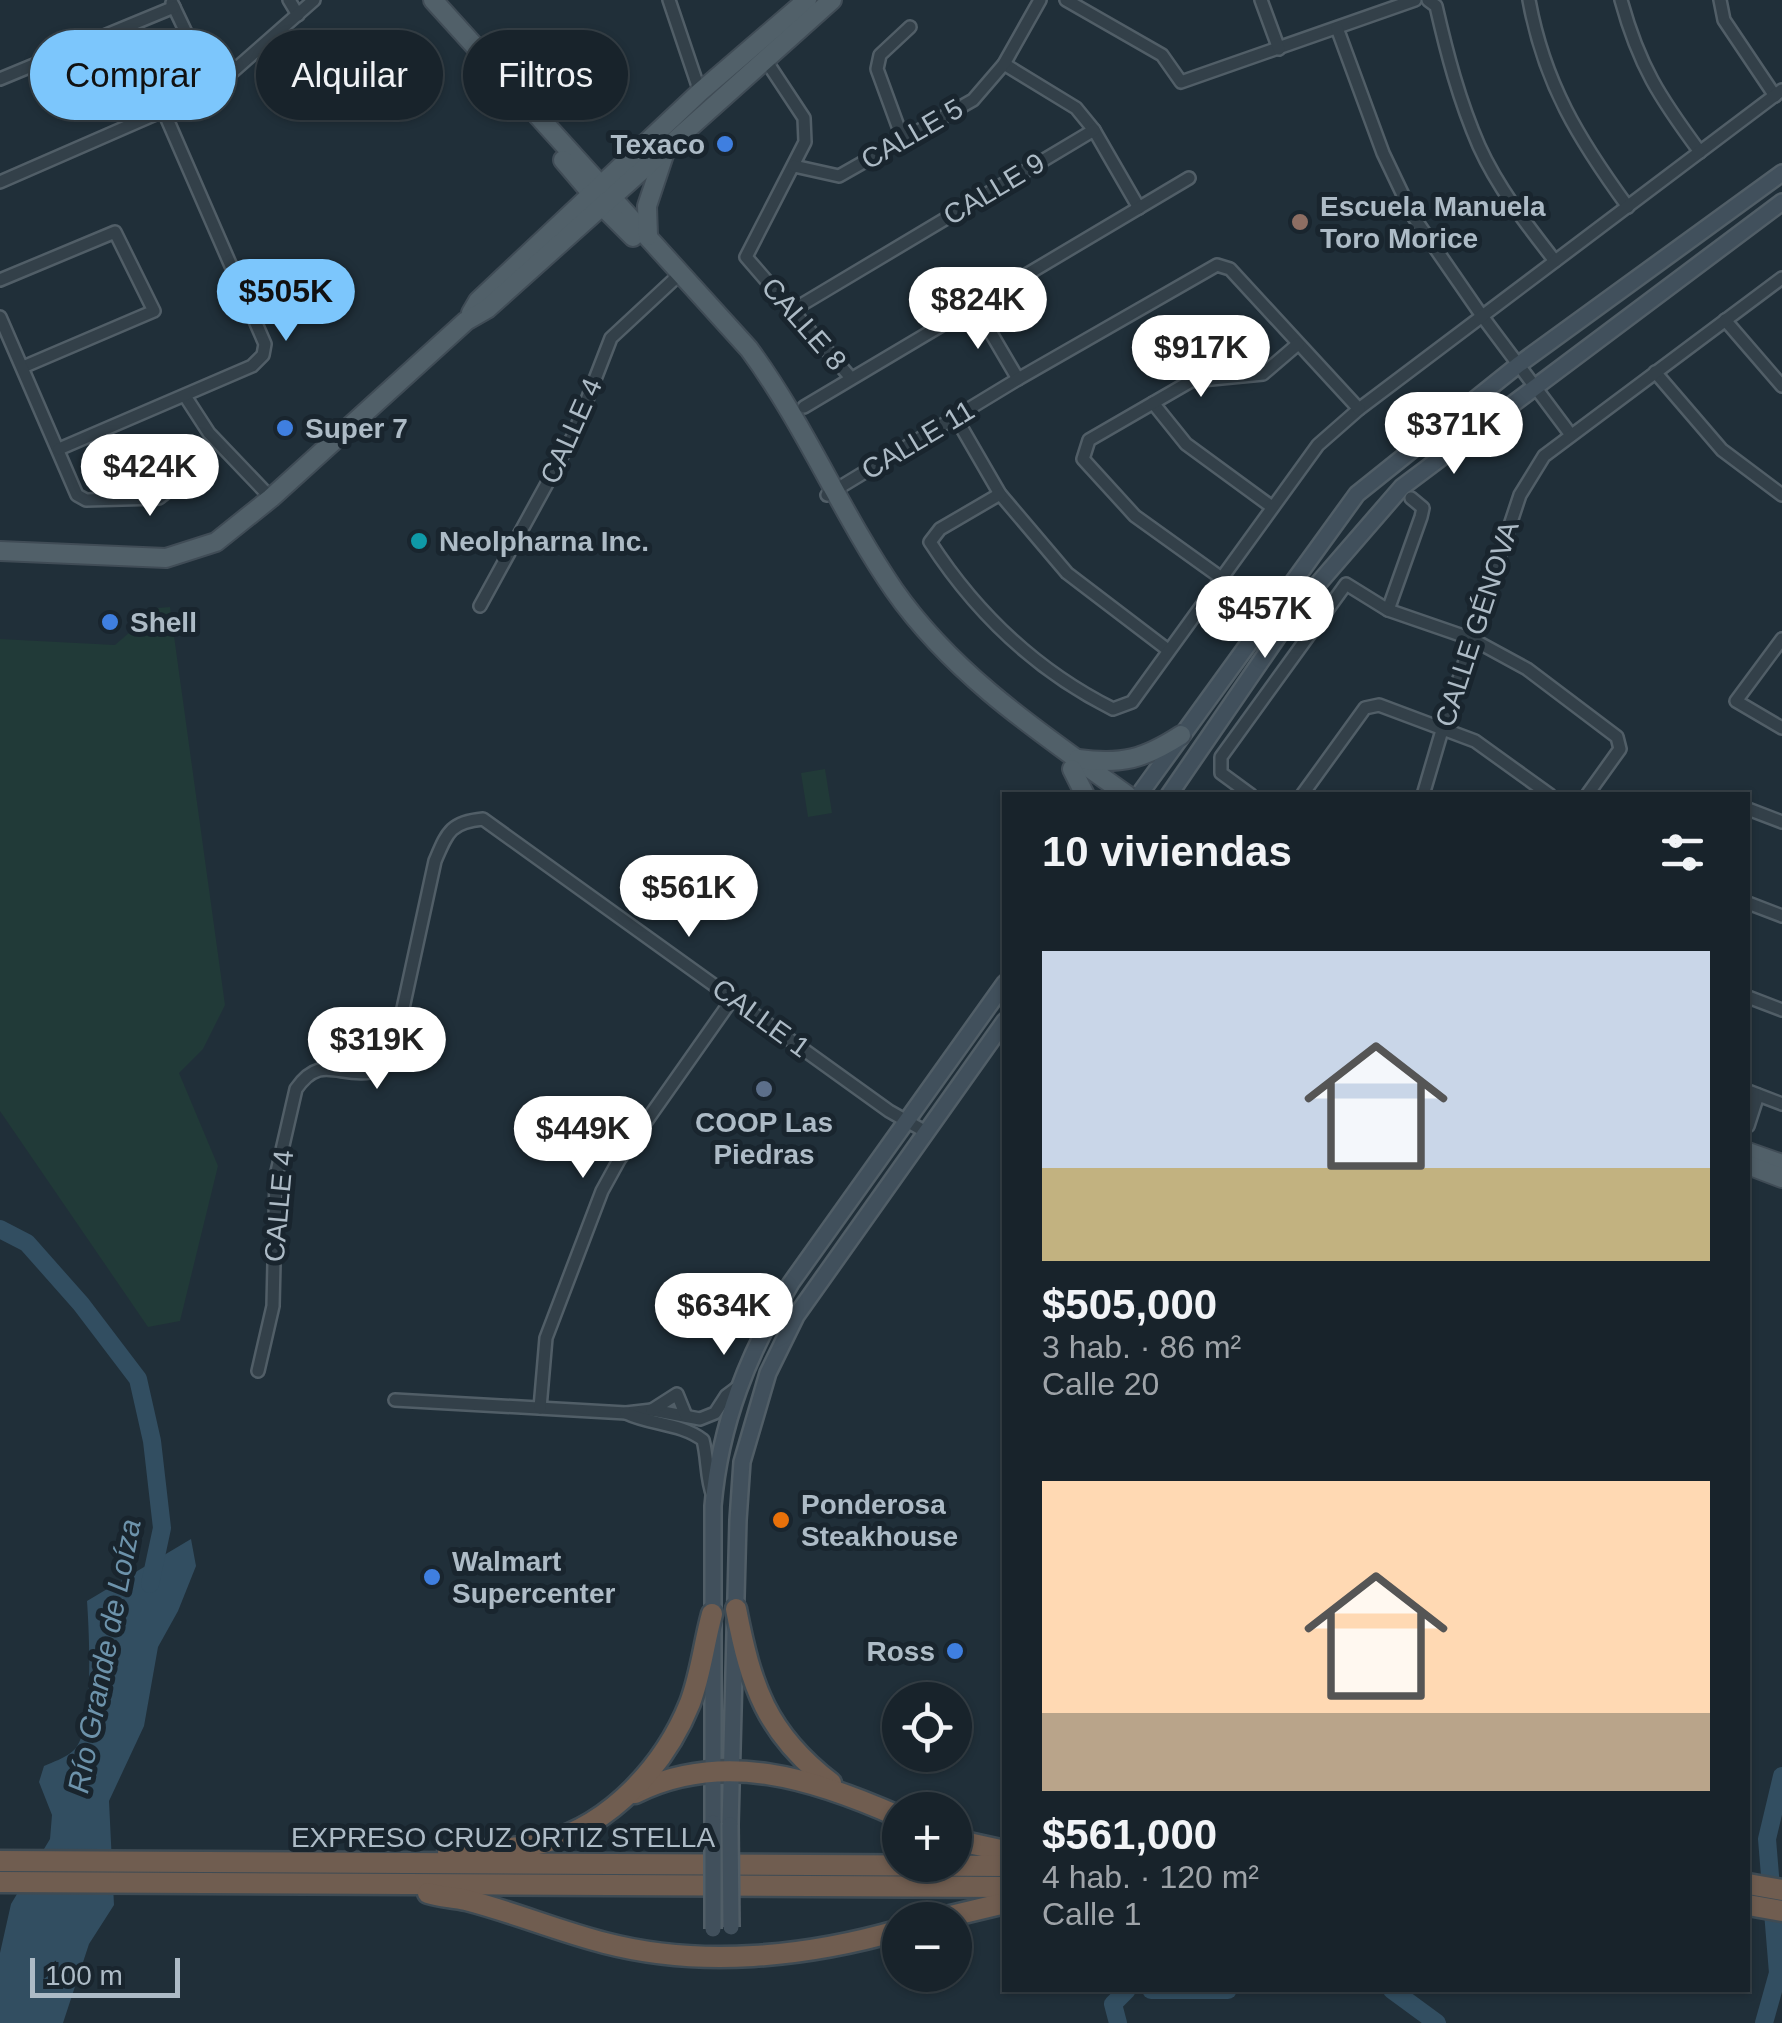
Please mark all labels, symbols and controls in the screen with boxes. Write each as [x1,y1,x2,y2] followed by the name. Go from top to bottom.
[30,30,236,120] chip: Comprar
[256,30,443,120] chip: Alquilar
[463,30,628,120] chip: Filtros
[856,93,968,175] street label: CALLE 5
[611,129,705,160] place label: Texaco
[714,133,736,155] marker: Texaco
[938,147,1050,231] street label: CALLE 9
[1320,191,1546,254] place label: Escuela Manuela Toro Morice
[1289,211,1311,233] marker: Escuela Manuela Toro Morice
[216,259,356,344] pin: $505K
[908,267,1048,352] pin: $824K
[756,272,852,376] street label: CALLE 8
[239,273,333,309] text: $505K
[931,281,1025,317] text: $824K
[1131,315,1271,400] pin: $917K
[1154,329,1248,365] text: $917K
[534,374,608,488] street label: CALLE 4
[1384,392,1524,477] pin: $371K
[856,394,980,486] street label: CALLE 11
[1407,406,1501,442] text: $371K
[305,413,408,444] place label: Super 7
[274,417,296,439] marker: Super 7
[80,434,220,519] pin: $424K
[103,448,197,484] text: $424K
[1429,517,1525,731] street label: CALLE GÉNOVA
[439,526,649,557] place label: Neolpharna Inc.
[408,530,430,552] marker: Neolpharna Inc.
[1195,576,1335,661] pin: $457K
[1218,590,1312,626] text: $457K
[130,607,197,638] place label: Shell
[99,611,121,633] marker: Shell
[1655,825,1710,880] icon: filters
[1042,828,1292,875] text: 10 viviendas
[619,855,759,940] pin: $561K
[642,869,736,905] text: $561K
[707,973,815,1063] street label: CALLE 1
[307,1007,447,1092] pin: $319K
[1286,1016,1466,1196] icon: home
[330,1021,424,1057] text: $319K
[753,1078,775,1100] marker: COOP Las Piedras
[513,1096,653,1181] pin: $449K
[695,1107,833,1170] place label: COOP Las Piedras
[536,1110,630,1146] text: $449K
[259,1149,299,1263] street label: CALLE 4
[654,1273,794,1358] pin: $634K
[1042,1281,1217,1328] text: $505,000
[677,1287,771,1323] text: $634K
[1042,1329,1241,1365] text: 3 hab. · 86 m²
[1042,1366,1159,1402] text: Calle 20
[801,1489,958,1552] place label: Ponderosa Steakhouse
[770,1509,792,1531] marker: Ponderosa Steakhouse
[61,1516,147,1796] water label: Río Grande de Loíza
[452,1546,615,1609] place label: Walmart Supercenter
[1286,1546,1466,1726] icon: home
[421,1566,443,1588] marker: Walmart Supercenter
[867,1636,935,1667] place label: Ross
[944,1640,966,1662] marker: Ross
[882,1682,972,1992] map controls
[882,1682,972,1772] button: locate
[882,1792,972,1882] button: +
[1042,1811,1217,1858] text: $561,000
[291,1822,715,1853] street label: EXPRESO CRUZ ORTIZ STELLA
[1042,1859,1259,1895] text: 4 hab. · 120 m²
[1042,1896,1142,1932] text: Calle 1
[882,1902,972,1992] button: −
[30,1953,180,1998] scale bar
[45,1960,123,1991] text: 100 m

